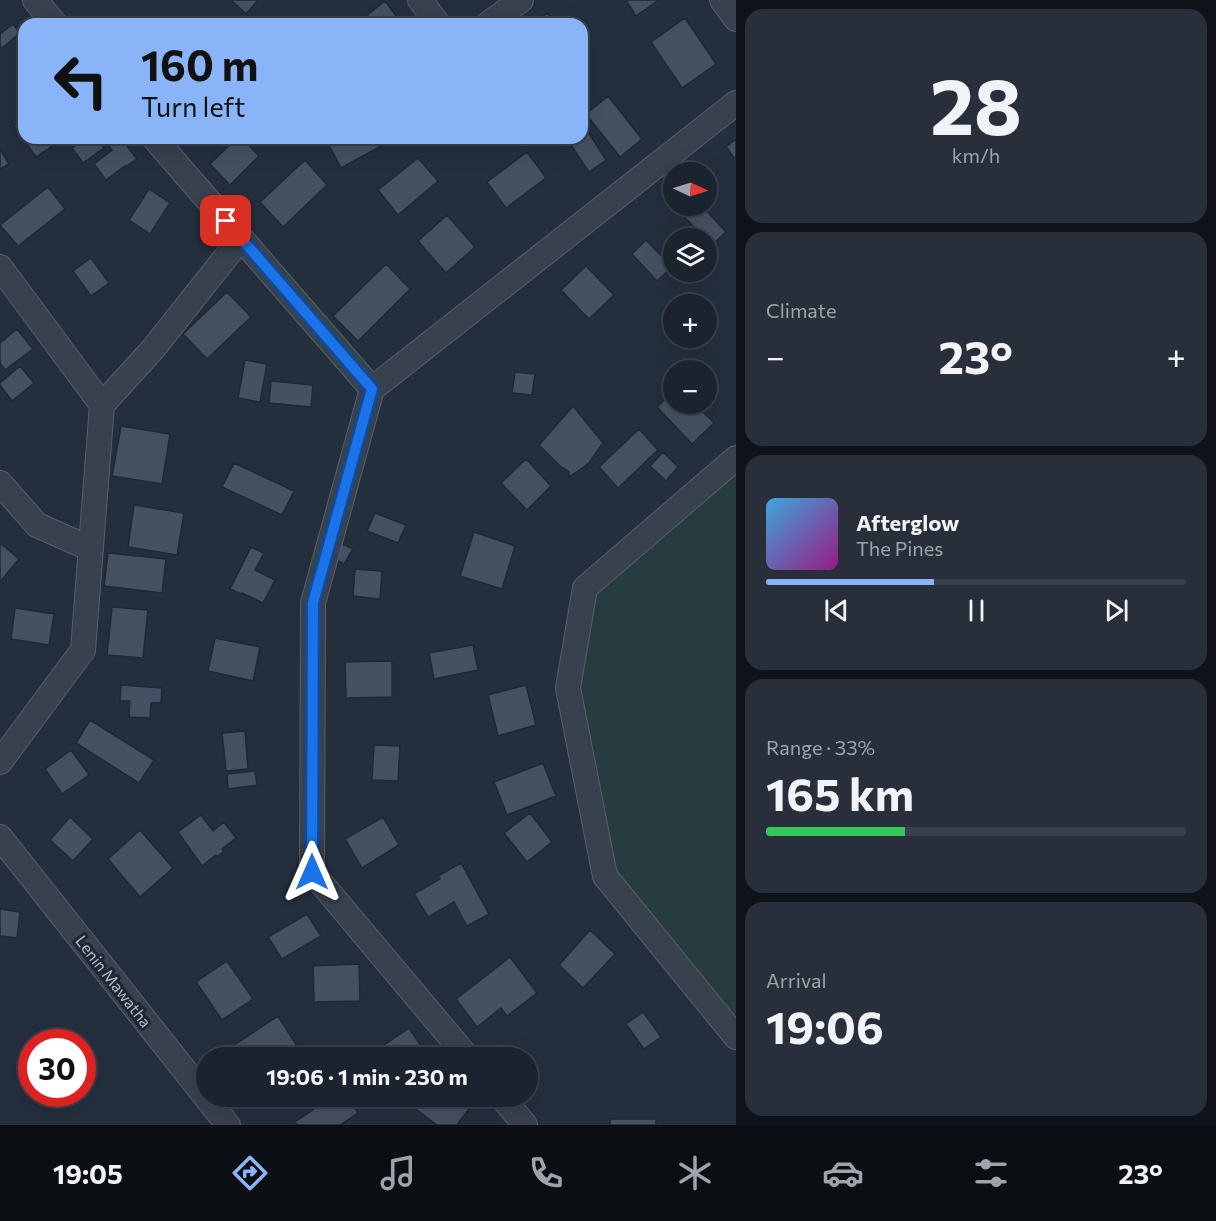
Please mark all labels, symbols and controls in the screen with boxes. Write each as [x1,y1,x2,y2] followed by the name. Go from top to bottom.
[141,38,259,90] text: 160 m
[42,42,120,120] icon: left
[930,56,1022,151] text: 28
[141,90,245,123] text: Turn left
[952,143,1000,167] text: km/h
[663,162,717,216] north arrow
[663,162,717,414] map controls
[200,195,251,246] pin
[209,204,242,237] icon: arrive
[663,228,717,282] button: layers
[663,294,717,348] button: +
[766,298,836,322] text: Climate
[939,328,1013,383] text: 23°
[766,335,785,376] text: −
[1167,335,1186,376] text: +
[663,360,717,414] button: −
[856,509,959,536] text: Afterglow
[856,536,943,560] text: The Pines
[820,594,853,627] icon: previous
[960,594,993,627] icon: pause
[1100,594,1133,627] icon: next
[766,735,875,759] text: Range · 33%
[766,765,914,820] text: 165 km
[280,840,344,904] position arrow
[72,931,156,1031] street label: Lenin Mawatha
[766,968,827,992] text: Arrival
[766,998,884,1053] text: 19:06
[18,1029,96,1107] speed limit sign: 30
[266,1063,468,1090] text: 19:06 · 1 min · 230 m
[229,1152,271,1194] icon: directions
[377,1152,419,1194] icon: music
[525,1152,567,1194] icon: phone
[674,1152,716,1194] icon: climate
[822,1152,864,1194] icon: car
[970,1152,1012,1194] icon: filters
[53,1157,123,1190] text: 19:05
[1118,1157,1163,1190] text: 23°

